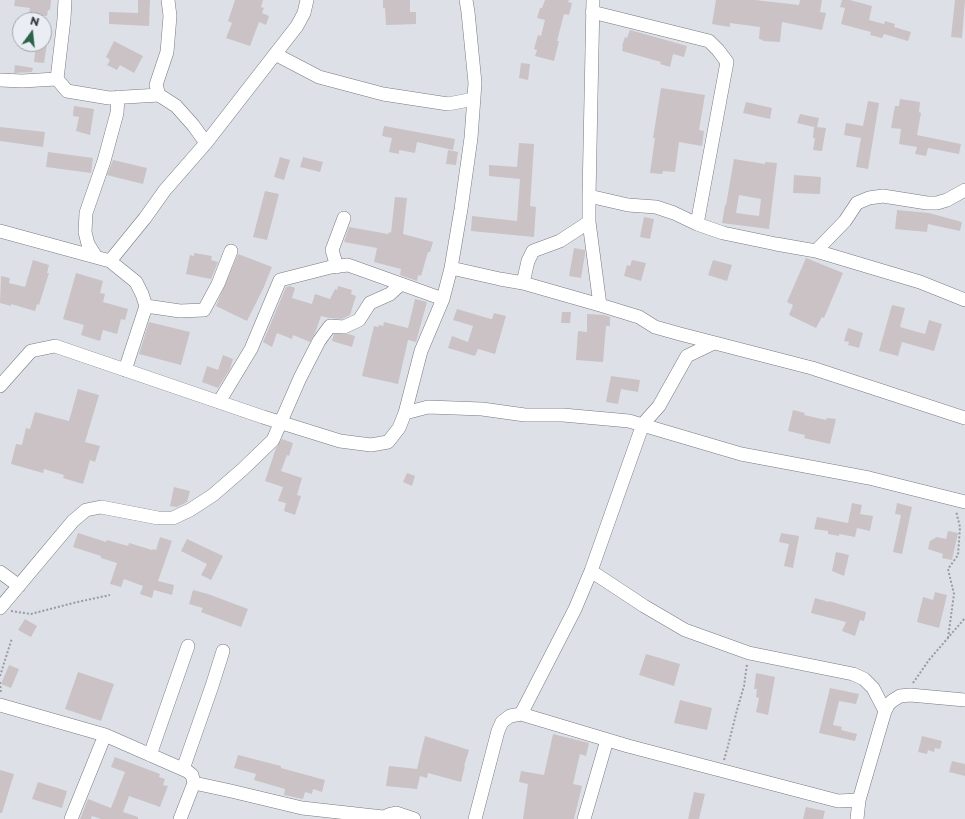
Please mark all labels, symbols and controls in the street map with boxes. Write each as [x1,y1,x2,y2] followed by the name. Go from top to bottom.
[12,12,52,52] north arrow
[29,13,41,29] text: N

